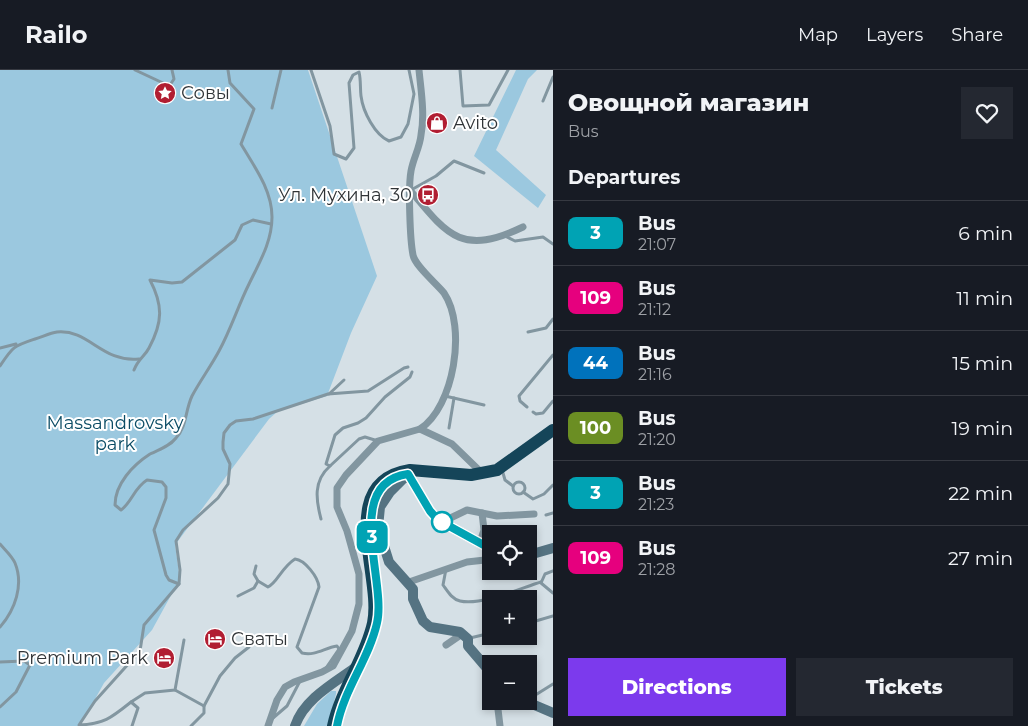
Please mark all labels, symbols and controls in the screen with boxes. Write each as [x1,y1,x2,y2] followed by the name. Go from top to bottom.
[25,20,88,49] text: Railo
[798,24,838,46] text: Map
[866,24,923,46] text: Layers
[951,24,1003,46] text: Share
[153,81,177,105] place icon: Совы
[181,82,230,104] place label: Совы
[961,87,1013,139] button: heart
[568,88,809,117] text: Овощной магазин
[425,111,449,135] shop icon: Avito
[453,112,498,134] place label: Avito
[568,122,599,141] text: Bus
[568,166,680,189] text: Departures
[416,183,440,207] bus stop icon: Ул. Мухина, 30
[278,184,412,206] place label: Ул. Мухина, 30
[638,212,676,235] text: Bus
[590,222,601,244] text: 3
[958,222,1013,245] text: 6 min
[638,235,676,254] text: 21:07
[638,277,676,300] text: Bus
[580,287,611,309] text: 109
[956,287,1013,310] text: 11 min
[638,300,671,319] text: 21:12
[638,342,676,365] text: Bus
[583,352,608,374] text: 44
[952,352,1013,375] text: 15 min
[638,365,672,384] text: 21:16
[638,407,676,430] text: Bus
[47,412,184,455] park label: Massandrovsky park
[580,417,611,439] text: 100
[951,417,1013,440] text: 19 min
[638,430,676,449] text: 21:20
[638,472,676,495] text: Bus
[590,482,601,504] text: 3
[948,482,1013,505] text: 22 min
[638,495,674,514] text: 21:23
[431,511,453,533] unlabelled marker
[356,521,388,553] line badge: 3
[482,525,537,710] map controls
[482,525,537,580] button: locate
[367,526,377,548] text: 3
[638,537,676,560] text: Bus
[580,547,611,569] text: 109
[948,547,1013,570] text: 27 min
[638,560,676,579] text: 21:28
[482,590,537,645] button: +
[203,627,227,651] hotel icon: Сваты
[231,628,288,650] place label: Сваты
[152,646,176,670] hotel icon: Premium Park
[17,647,148,669] place label: Premium Park
[482,655,537,710] button: −
[568,658,786,716] button: Directions
[796,658,1013,716] button: Tickets

